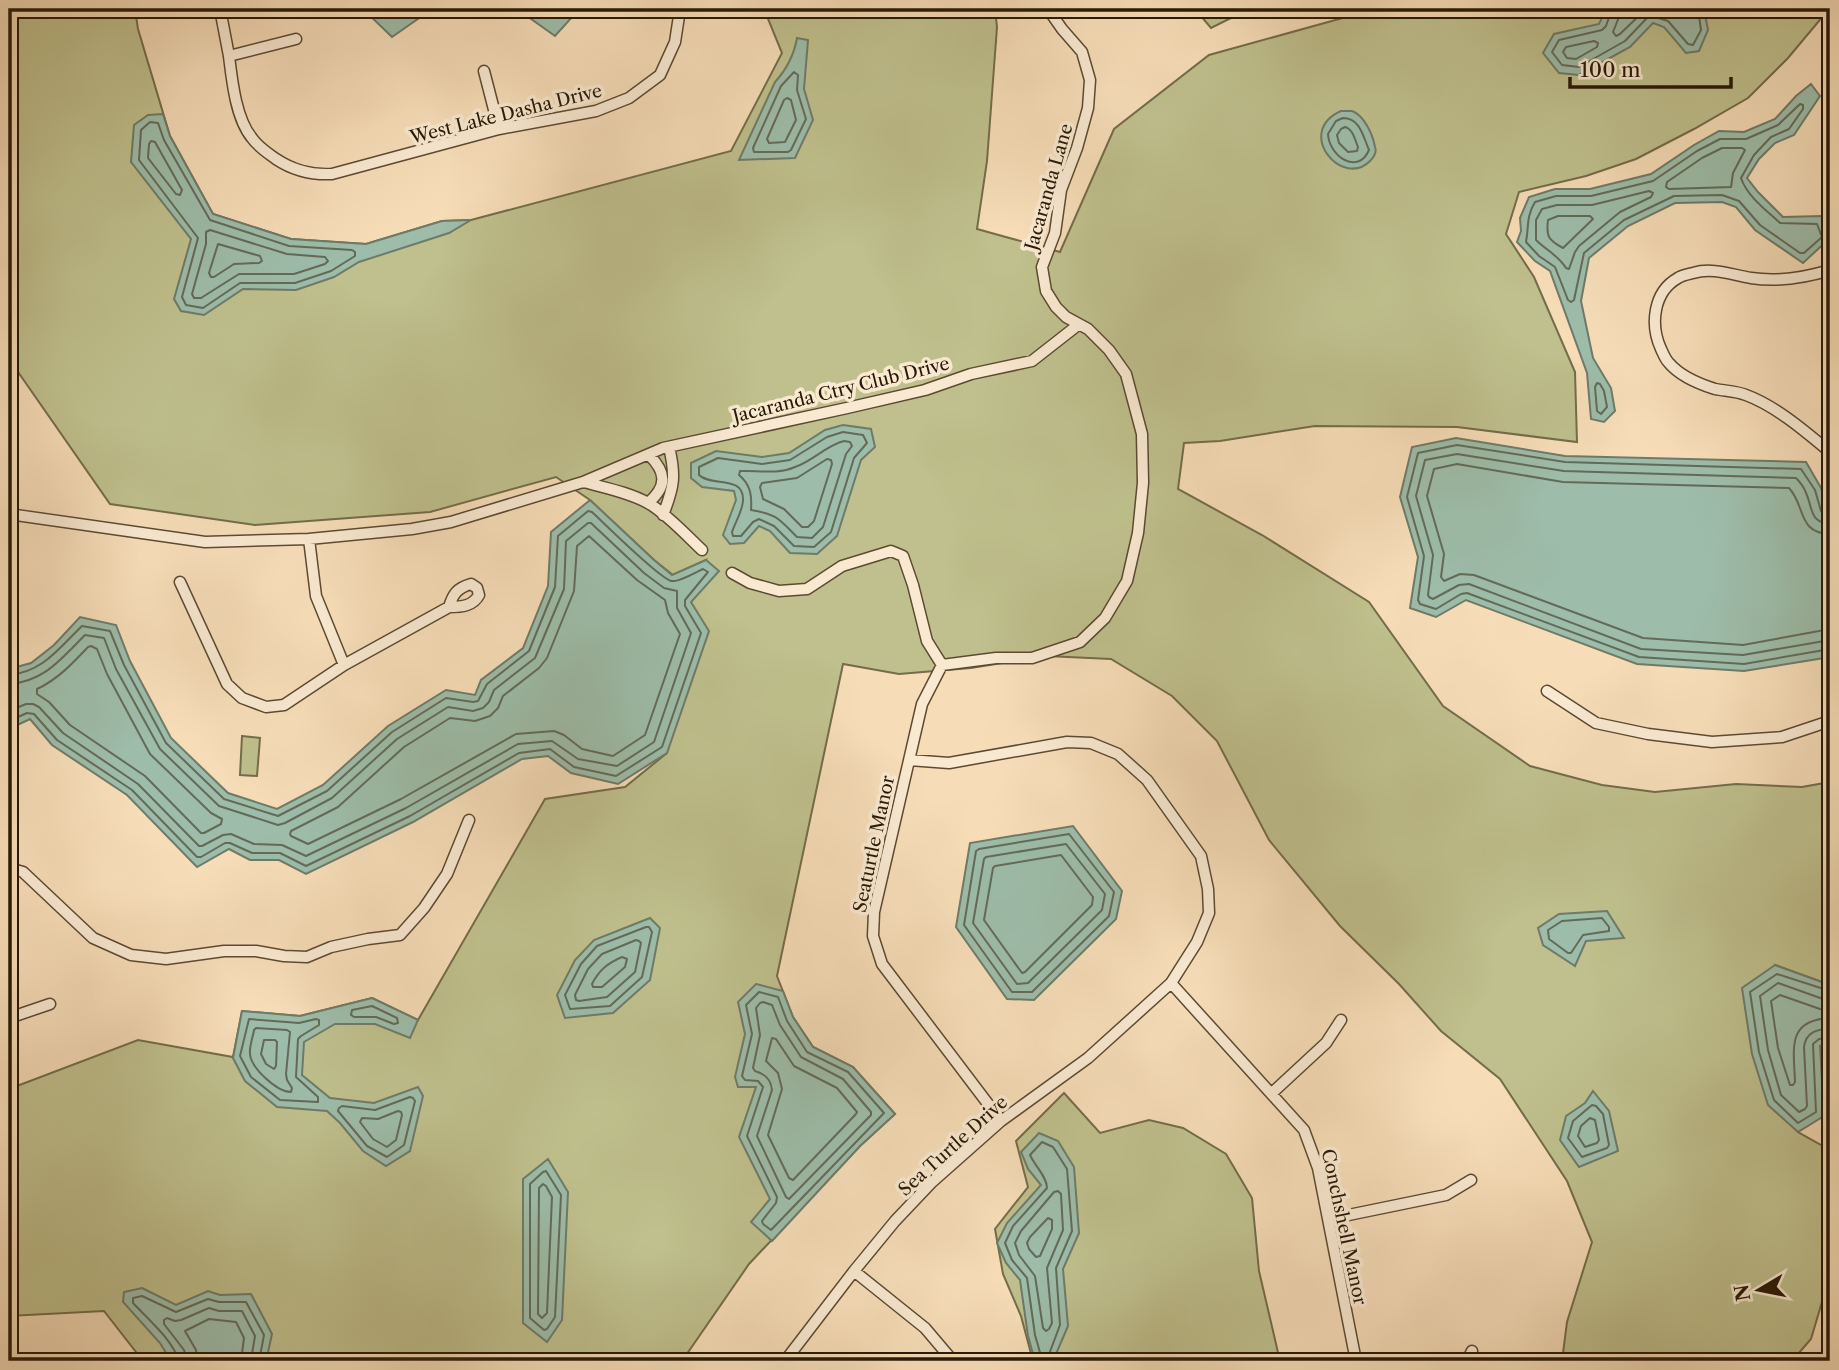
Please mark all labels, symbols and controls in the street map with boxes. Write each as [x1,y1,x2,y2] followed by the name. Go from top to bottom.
[1570,46,1730,90] scale bar
[1580,57,1641,82] text: 100 m
[407,79,604,149] street label: West Lake Dasha Drive
[1020,121,1078,256] street label: Jacaranda Lane
[727,352,952,428] street label: Jacaranda Ctry Club Drive
[849,773,899,914] street label: Seaturtle Manor
[894,1091,1012,1201] street label: Sea Turtle Drive
[1317,1147,1371,1307] street label: Conchshell Manor
[1724,1254,1794,1324] north arrow
[1730,1283,1756,1303] text: N

